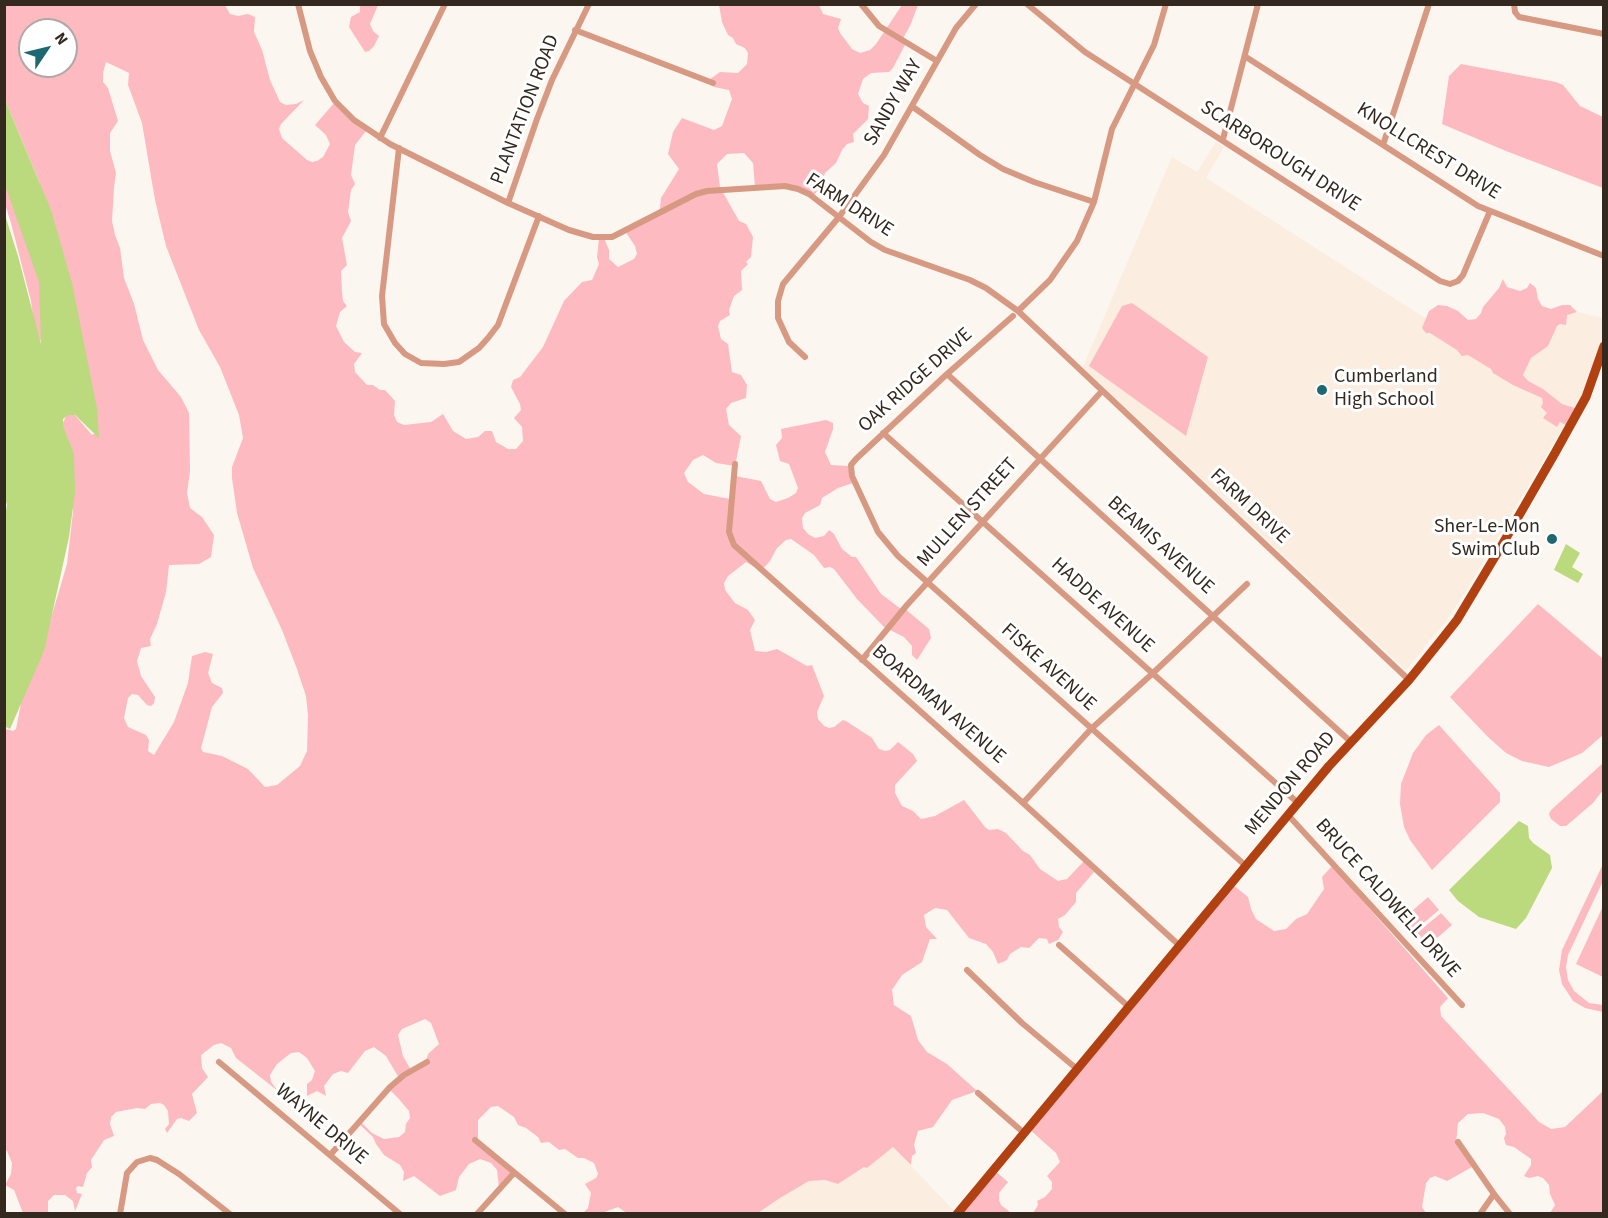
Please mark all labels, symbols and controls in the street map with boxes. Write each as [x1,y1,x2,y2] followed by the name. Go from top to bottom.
[18,18,78,78] north arrow
[49,28,73,49] text: N
[486,32,566,188] street label: PLANTATION ROAD
[860,56,928,150] street label: SANDY WAY
[1195,96,1365,218] street label: SCARBOROUGH DRIVE
[1352,98,1504,206] street label: KNOLLCREST DRIVE
[801,169,897,243] street label: FARM DRIVE
[854,324,978,438] street label: OAK RIDGE DRIVE
[1334,366,1438,413] place label: Cumberland High School
[1315,383,1329,397] marker: Cumberland High School
[913,453,1023,573] street label: MULLEN STREET
[1204,464,1294,550] street label: FARM DRIVE
[1102,492,1218,600] street label: BEAMIS AVENUE
[1434,516,1540,563] place label: Sher-Le-Mon Swim Club
[1545,532,1559,546] marker: Sher-Le-Mon Swim Club
[1045,553,1159,659] street label: HADDE AVENUE
[995,619,1101,717] street label: FISKE AVENUE
[866,640,1010,770] street label: BOARDMAN AVENUE
[1241,727,1341,841] street label: MENDON ROAD
[1309,815,1465,983] street label: BRUCE CALDWELL DRIVE
[270,1079,372,1171] street label: WAYNE DRIVE

